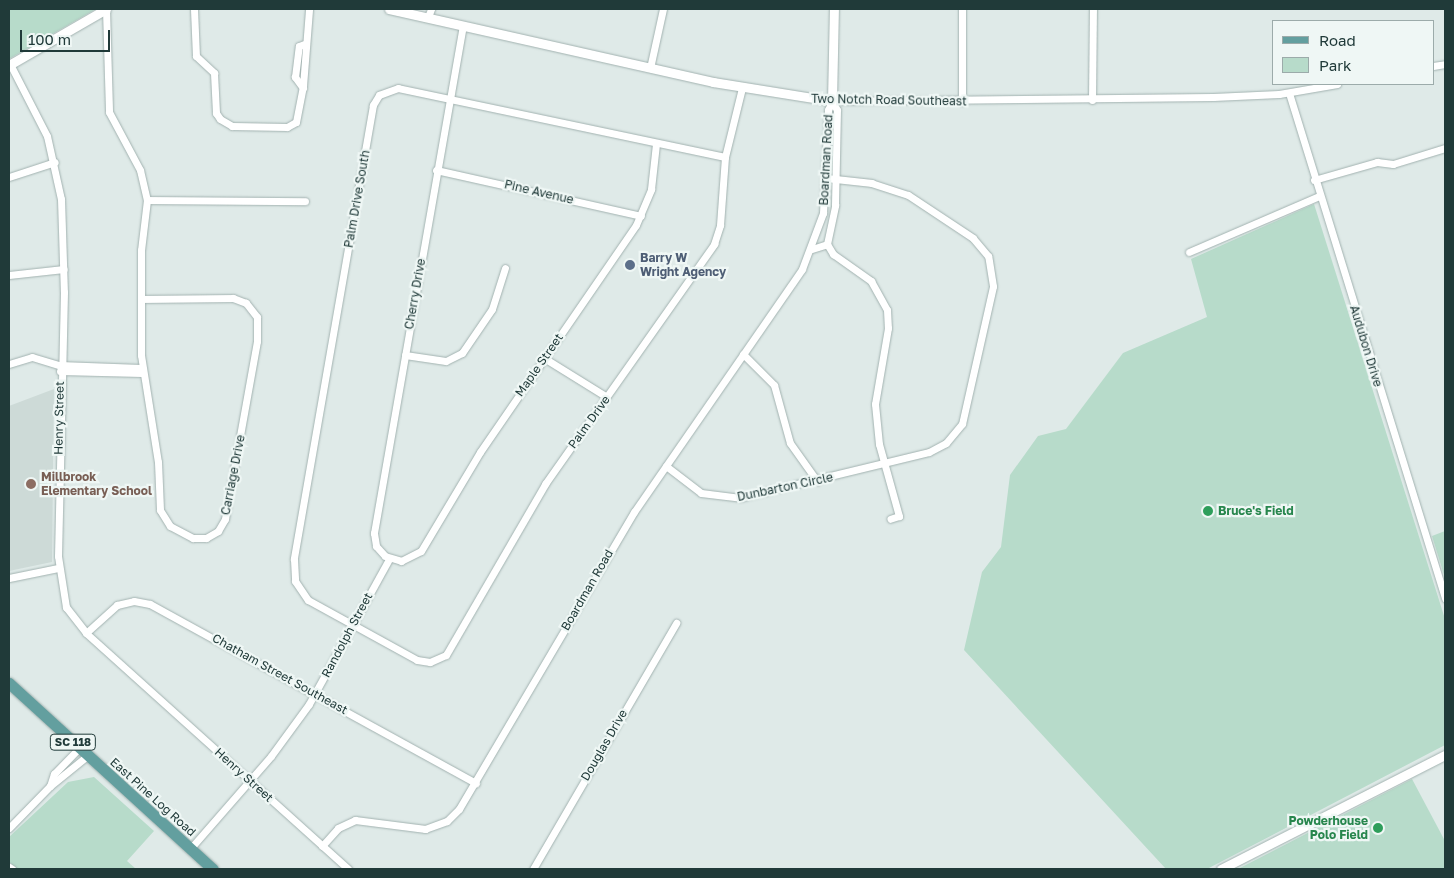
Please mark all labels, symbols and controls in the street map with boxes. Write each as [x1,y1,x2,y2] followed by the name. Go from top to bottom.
[22,20,112,52] scale bar
[1272,20,1434,85] legend
[28,30,71,48] text: 100 m
[1319,31,1356,49] text: Road
[1319,56,1351,74] text: Park
[811,91,967,109] street label: Two Notch Road Southeast
[816,114,836,206] street label: Boardman Road
[341,149,373,249] street label: Palm Drive South
[503,177,575,207] street label: Pine Avenue
[640,251,726,279] place label: Barry W Wright Agency
[402,257,428,331] street label: Cherry Drive
[624,259,636,271] marker: Barry W Wright Agency
[1347,304,1385,388] street label: Audubon Drive
[512,331,566,399] street label: Maple Street
[51,381,67,455] street label: Henry Street
[565,393,613,451] street label: Palm Drive
[218,434,248,516] street label: Carriage Drive
[41,470,152,498] place label: Millbrook Elementary School
[736,470,834,504] street label: Dunbarton Circle
[25,478,37,490] marker: Millbrook Elementary School
[1218,504,1294,518] place label: Bruce's Field
[1202,505,1214,517] marker: Bruce's Field
[558,547,616,633] street label: Boardman Road
[319,590,375,680] street label: Randolph Street
[210,631,350,717] street label: Chatham Street Southeast
[578,707,630,783] street label: Douglas Drive
[49,734,97,750] road number: SC 118
[212,745,276,805] street label: Henry Street
[107,755,199,839] street label: East Pine Log Road
[1288,814,1368,842] place label: Powderhouse Polo Field
[1372,822,1384,834] marker: Powderhouse Polo Field

